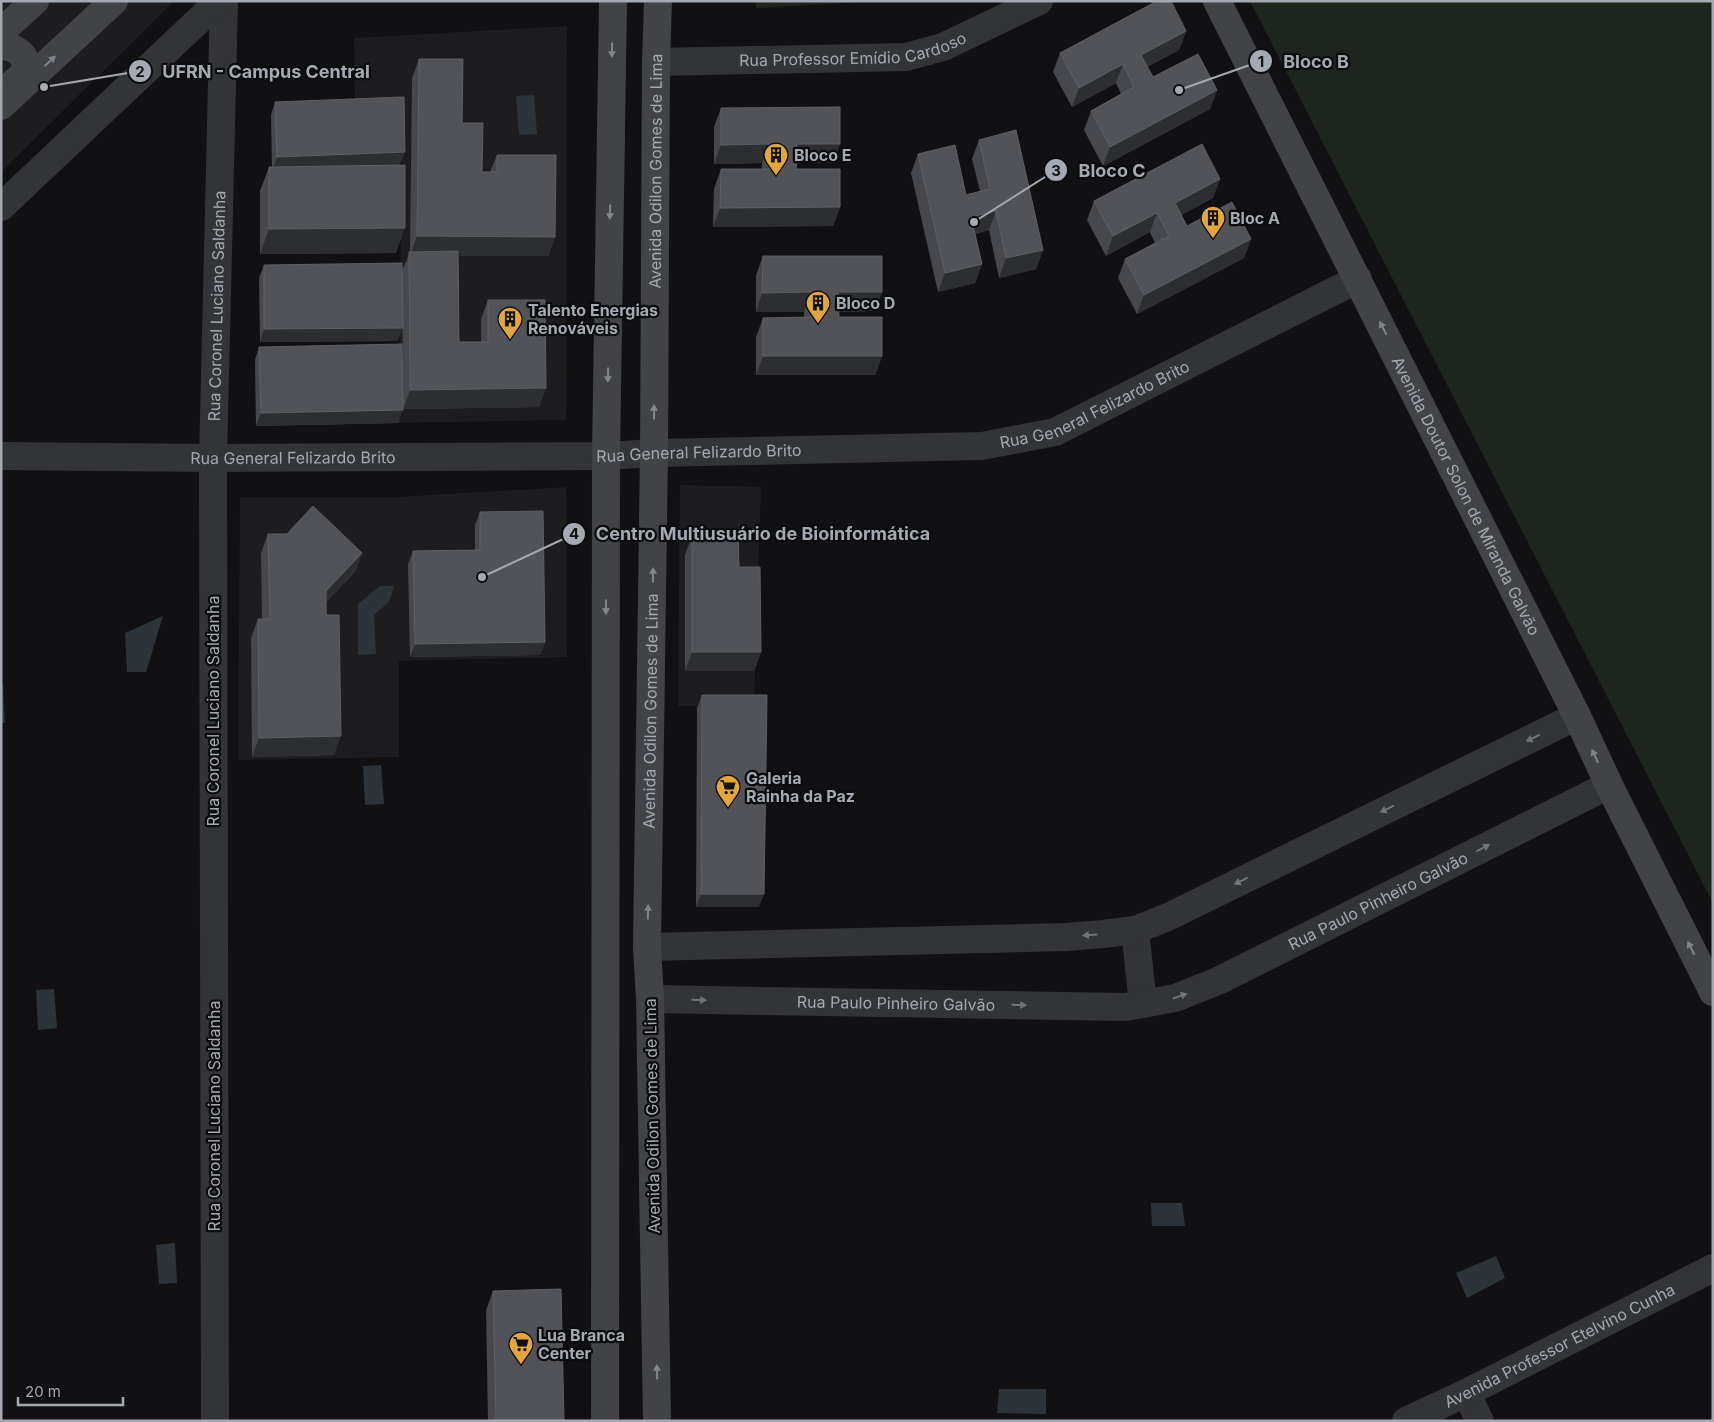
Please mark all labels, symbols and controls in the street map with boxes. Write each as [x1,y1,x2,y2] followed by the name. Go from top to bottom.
[739,27,969,70] street label: Rua Professor Emídio Cardoso
[608,42,616,58] one-way arrow
[1248,45,1359,78] callout: Bloco B
[1283,51,1349,72] text: Bloco B
[1258,52,1264,71] text: 1
[645,53,666,289] street label: Avenida Odilon Gomes de Lima
[43,55,55,67] one-way arrow
[127,55,380,88] callout: UFRN - Campus Central
[162,61,370,82] text: UFRN - Campus Central
[135,62,145,81] text: 2
[763,142,789,176] building icon: Bloco E
[794,145,851,165] place label: Bloco E
[1044,154,1156,187] callout: Bloco C
[1078,160,1146,181] text: Bloco C
[1051,161,1061,180] text: 3
[204,190,229,422] street label: Rua Coronel Luciano Saldanha
[606,205,614,221] one-way arrow
[1200,205,1226,239] building icon: Bloc A
[1230,208,1280,228] place label: Bloc A
[805,290,831,324] building icon: Bloco D
[836,293,895,313] place label: Bloco D
[528,300,658,338] place label: Talento Energias Renováveis
[497,306,523,340] building icon: Talento Energias Renováveis
[1379,321,1387,335] one-way arrow
[1388,353,1545,639] street label: Avenida Doutor Solon de Miranda Galvão
[998,356,1193,452] street label: Rua General Felizardo Brito
[604,367,612,383] one-way arrow
[650,404,658,420] one-way arrow
[596,440,802,466] street label: Rua General Felizardo Brito
[190,447,396,468] street label: Rua General Felizardo Brito
[561,517,941,550] callout: Centro Multiusuário de Bioinformática
[596,523,930,544] text: Centro Multiusuário de Bioinformática
[569,524,579,543] text: 4
[649,566,657,582] one-way arrow
[639,593,662,829] street label: Avenida Odilon Gomes de Lima
[203,596,223,826] street label: Rua Coronel Luciano Saldanha
[602,600,610,616] one-way arrow
[1526,734,1540,742] one-way arrow
[1591,749,1599,763] one-way arrow
[746,768,855,806] place label: Galeria Rainha da Paz
[715,774,741,808] supermarket icon: Galeria Rainha da Paz
[1380,806,1394,814] one-way arrow
[1476,844,1490,852] one-way arrow
[1285,847,1471,954] street label: Rua Paulo Pinheiro Galvão
[1234,877,1249,885] one-way arrow
[644,904,652,920] one-way arrow
[1082,932,1098,940] one-way arrow
[1687,941,1695,955] one-way arrow
[797,991,995,1015] street label: Rua Paulo Pinheiro Galvão
[1173,991,1188,999] one-way arrow
[691,996,707,1004] one-way arrow
[640,998,664,1234] street label: Avenida Odilon Gomes de Lima
[204,1001,224,1231] street label: Rua Coronel Luciano Saldanha
[1011,1001,1027,1009] one-way arrow
[1441,1279,1678,1412] street label: Avenida Professor Etelvino Cunha
[538,1325,625,1363] place label: Lua Branca Center
[508,1331,534,1365] supermarket icon: Lua Branca Center
[652,1364,660,1380] one-way arrow
[18,1374,122,1406] scale bar
[25,1382,61,1401] text: 20 m

